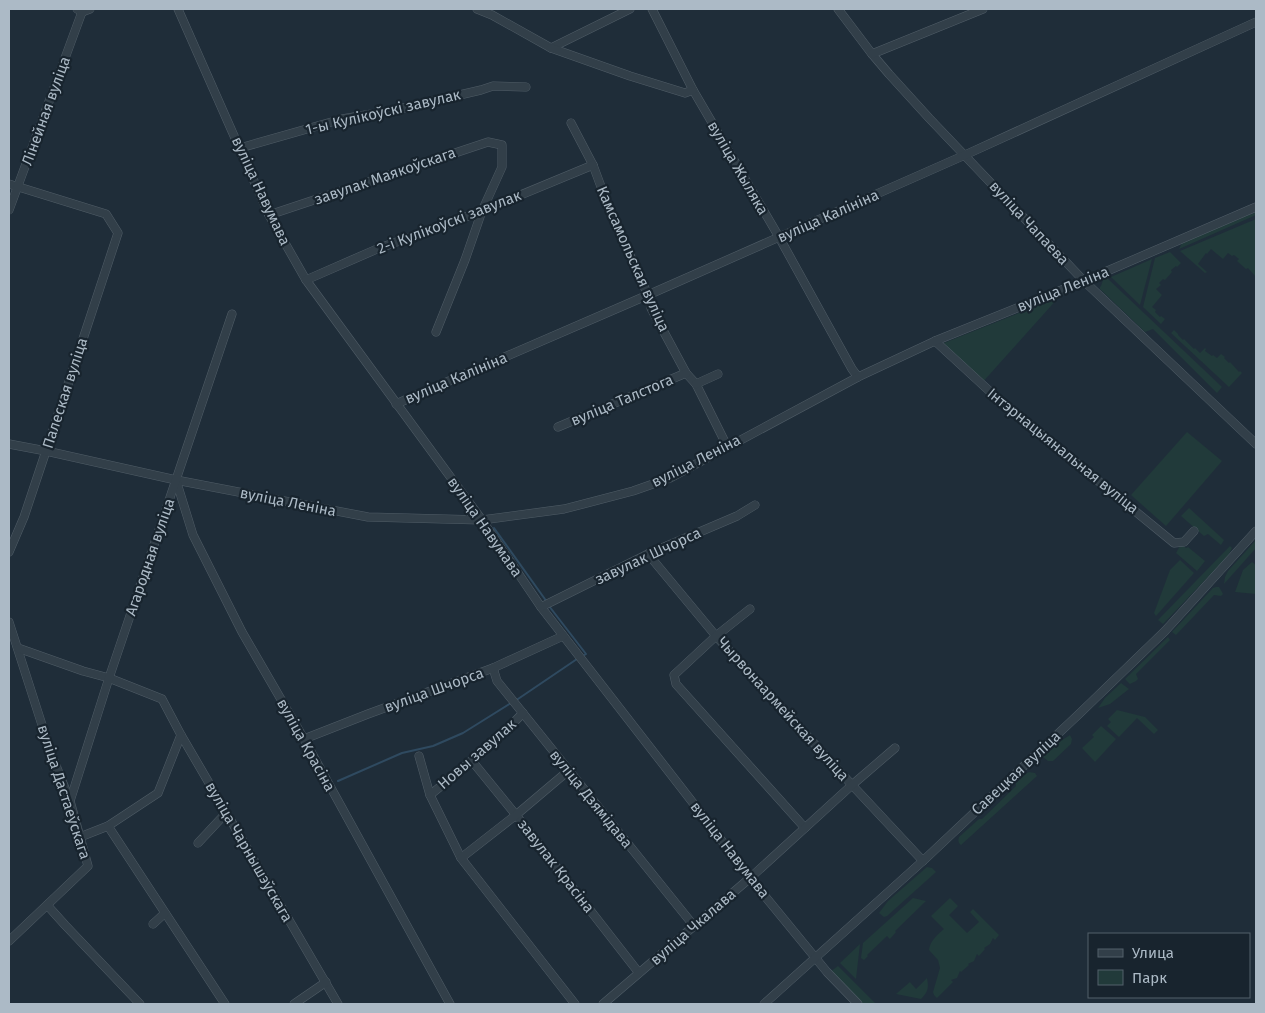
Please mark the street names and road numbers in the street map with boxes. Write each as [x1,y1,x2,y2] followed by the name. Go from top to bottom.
[18,54,74,168] street label: Лінейная вуліца
[304,85,463,139] street label: 1-ы Кулікоўскі завулак
[704,118,772,218] street label: вуліца Жыляка
[228,134,294,248] street label: вуліца Навумава
[312,143,458,209] street label: завулак Маякоўскага
[986,177,1072,269] street label: вуліца Чапаева
[593,183,673,335] street label: Камсамольская вуліца
[374,186,524,258] street label: 2-і Кулікоўскі завулак
[774,186,882,246] street label: вуліца Калініна
[1014,262,1112,316] street label: вуліца Леніна
[39,335,91,451] street label: Палеская вуліца
[402,348,510,408] street label: вуліца Калініна
[568,370,676,430] street label: вуліца Талстога
[984,384,1142,518] street label: Інтэрнацыянальная вуліца
[648,431,744,491] street label: вуліца Леніна
[444,474,526,580] street label: вуліца Навумава
[238,484,338,520] street label: вуліца Леніна
[121,496,179,618] street label: Агародная вуліца
[592,524,704,588] street label: завулак Шчорса
[713,633,853,785] street label: Чырвонаармейская вуліца
[382,664,486,716] street label: вуліца Шчорса
[273,695,339,795] street label: вуліца Красіна
[434,715,520,793] street label: Новы завулак
[34,722,94,862] street label: вуліца Дастаеўскага
[968,727,1064,819] street label: Савецкая вуліца
[546,746,636,852] street label: вуліца Дзямідава
[202,779,296,925] street label: вуліца Чарнышэўскага
[687,798,773,902] street label: вуліца Навумава
[514,816,598,916] street label: завулак Красіна
[647,885,739,969] street label: вуліца Чкалава

